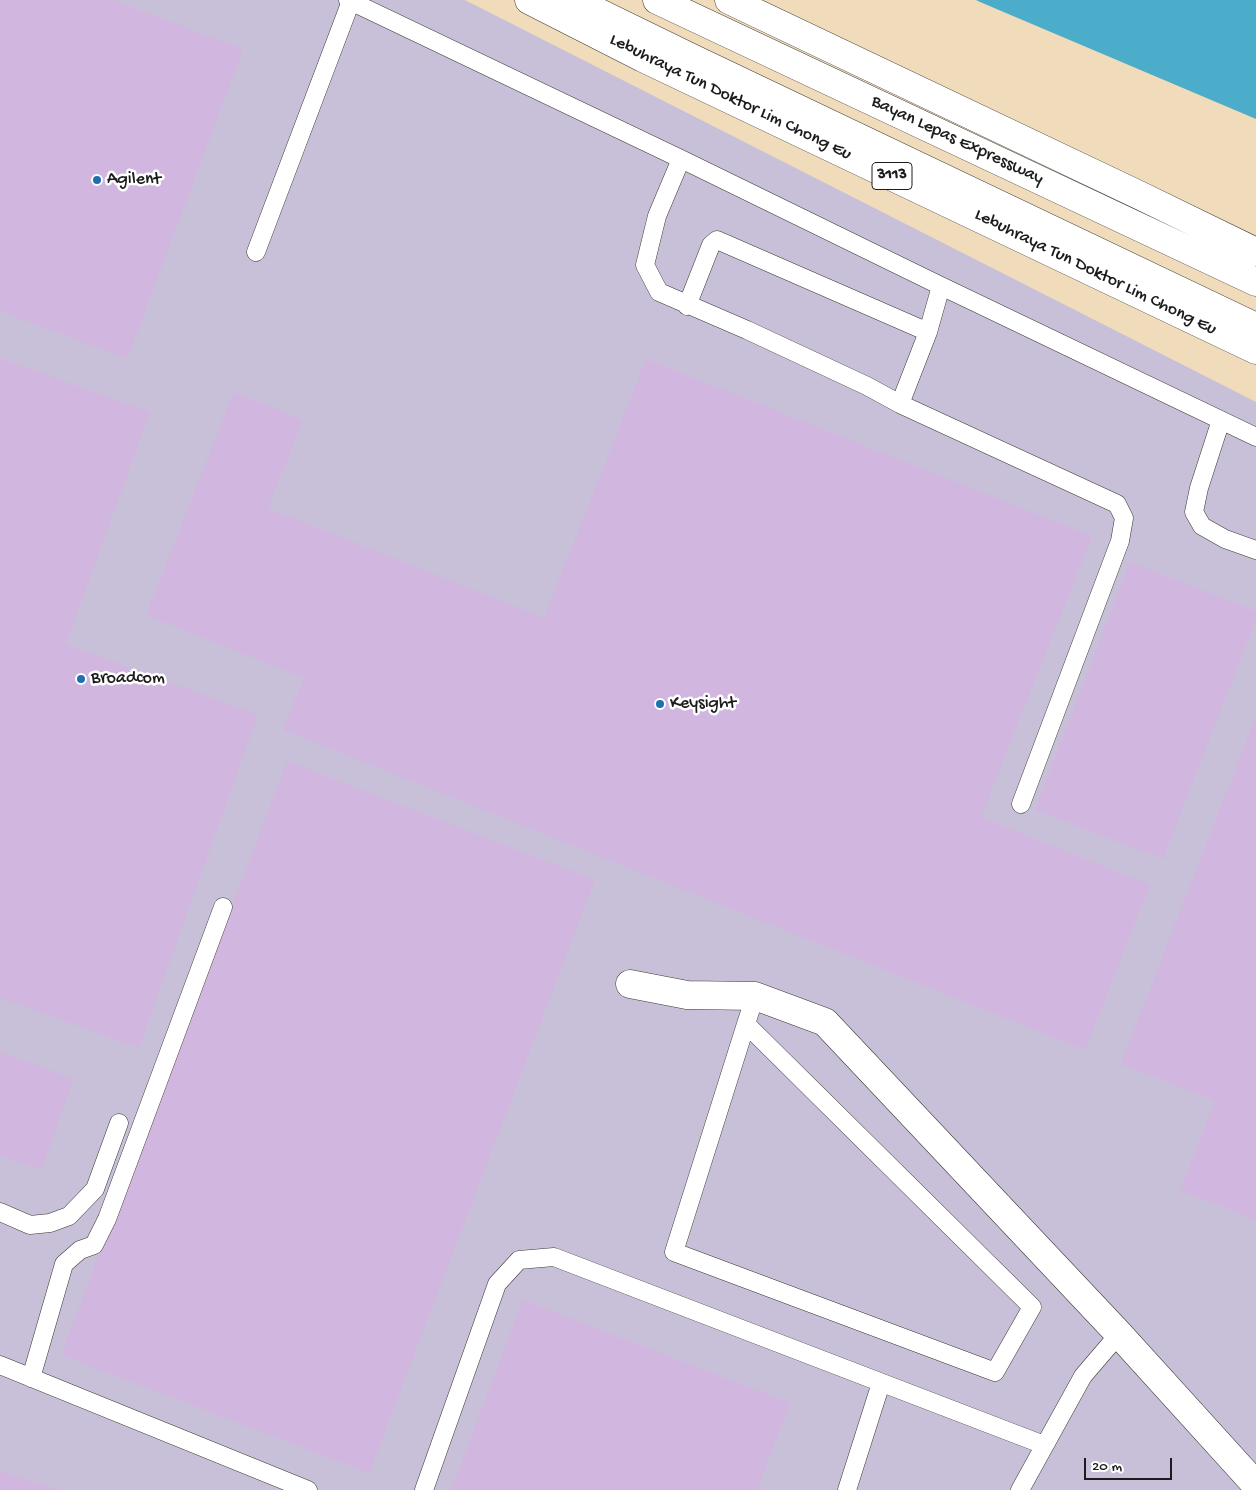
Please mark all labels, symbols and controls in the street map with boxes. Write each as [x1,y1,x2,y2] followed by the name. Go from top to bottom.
[605,30,855,166] street label: Lebuhraya Tun Doktor Lim Chong Eu
[867,92,1047,190] street label: Bayan Lepas Expressway
[872,162,912,190] road number: 3113
[107,169,161,191] place label: Agilent
[91,174,103,186] marker: Agilent
[970,205,1220,341] street label: Lebuhraya Tun Doktor Lim Chong Eu
[91,668,165,690] place label: Broadcom
[75,673,87,685] marker: Broadcom
[670,693,736,715] place label: Keysight
[654,698,666,710] marker: Keysight
[1086,1448,1174,1480] scale bar
[1092,1458,1122,1476] text: 20 m

